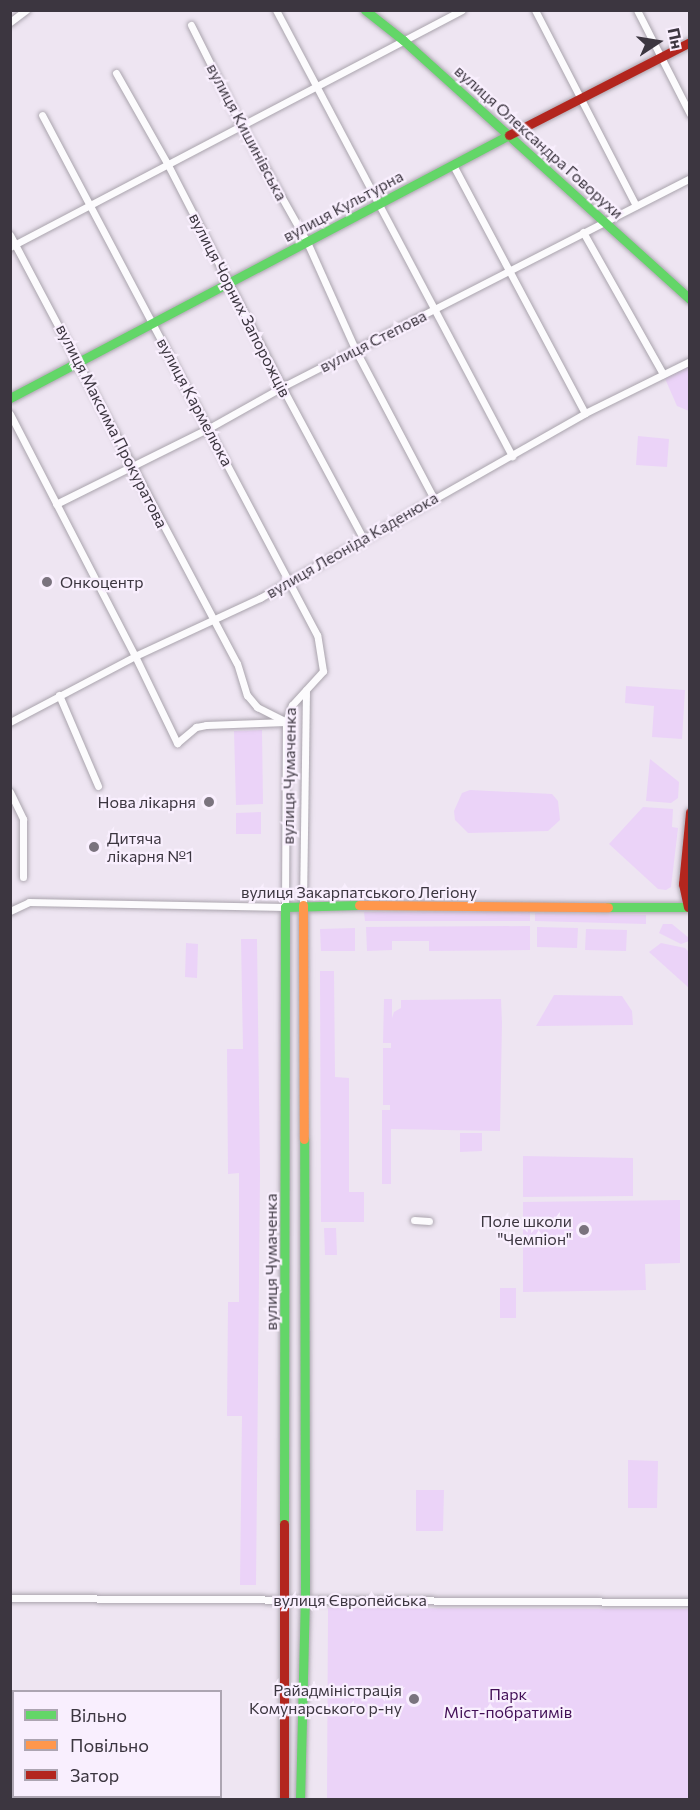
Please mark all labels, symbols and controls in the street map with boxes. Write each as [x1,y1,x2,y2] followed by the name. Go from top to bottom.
[628,12,688,72] north arrow
[665,26,688,50] text: Пн
[203,60,291,204] street label: вулиця Кишинівська
[451,61,627,223] street label: вулиця Олександра Говорухи
[280,166,406,246] street label: вулиця Культурна
[185,210,295,400] street label: вулиця Чорних Запорожців
[316,306,430,376] street label: вулиця Степова
[52,321,172,531] street label: вулиця Максима Прокуратова
[153,334,237,470] street label: вулиця Кармелюка
[263,488,441,602] street label: вулиця Леоніда Каденюка
[60,572,144,592] place label: Онкоцентр
[38,573,56,591] marker: Онкоцентр
[278,707,300,845] street label: вулиця Чумаченка
[98,792,196,812] place label: Нова лікарня
[200,793,218,811] marker: Нова лікарня
[107,828,193,866] place label: Дитяча лікарня №1
[85,838,103,856] marker: Дитяча лікарня №1
[241,882,477,902] street label: вулиця Закарпатського Легіону
[261,1194,281,1330] street label: вулиця Чумаченка
[481,1211,572,1249] place label: Поле школи "Чемпіон"
[577,1223,591,1237] marker: Поле школи "Чемпіон"
[273,1590,427,1610] street label: вулиця Європейська
[249,1680,402,1718] place label: Райадміністрація Комунарського р-ну
[444,1684,572,1722] park label: Парк Міст-побратимів
[12,1690,222,1798] legend
[407,1692,421,1706] marker: Райадміністрація Комунарського р-ну
[70,1704,127,1726] text: Вільно
[70,1734,149,1756] text: Повільно
[70,1764,119,1786] text: Затор

